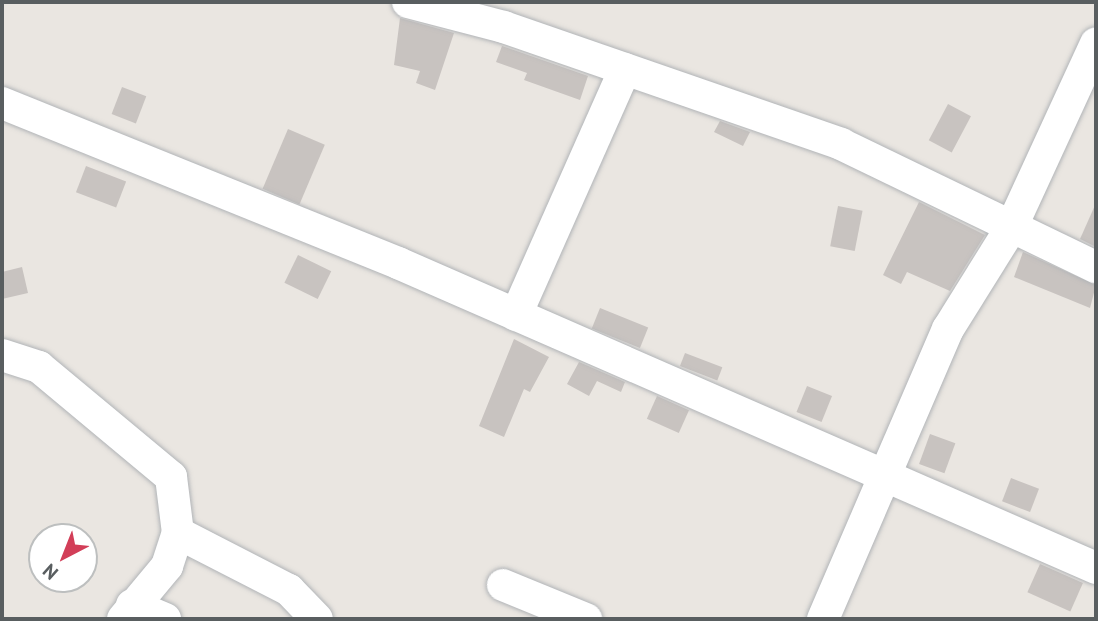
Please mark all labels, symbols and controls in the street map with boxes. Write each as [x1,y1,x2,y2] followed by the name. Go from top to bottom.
[28,523,98,593] north arrow
[38,559,63,585] text: N

